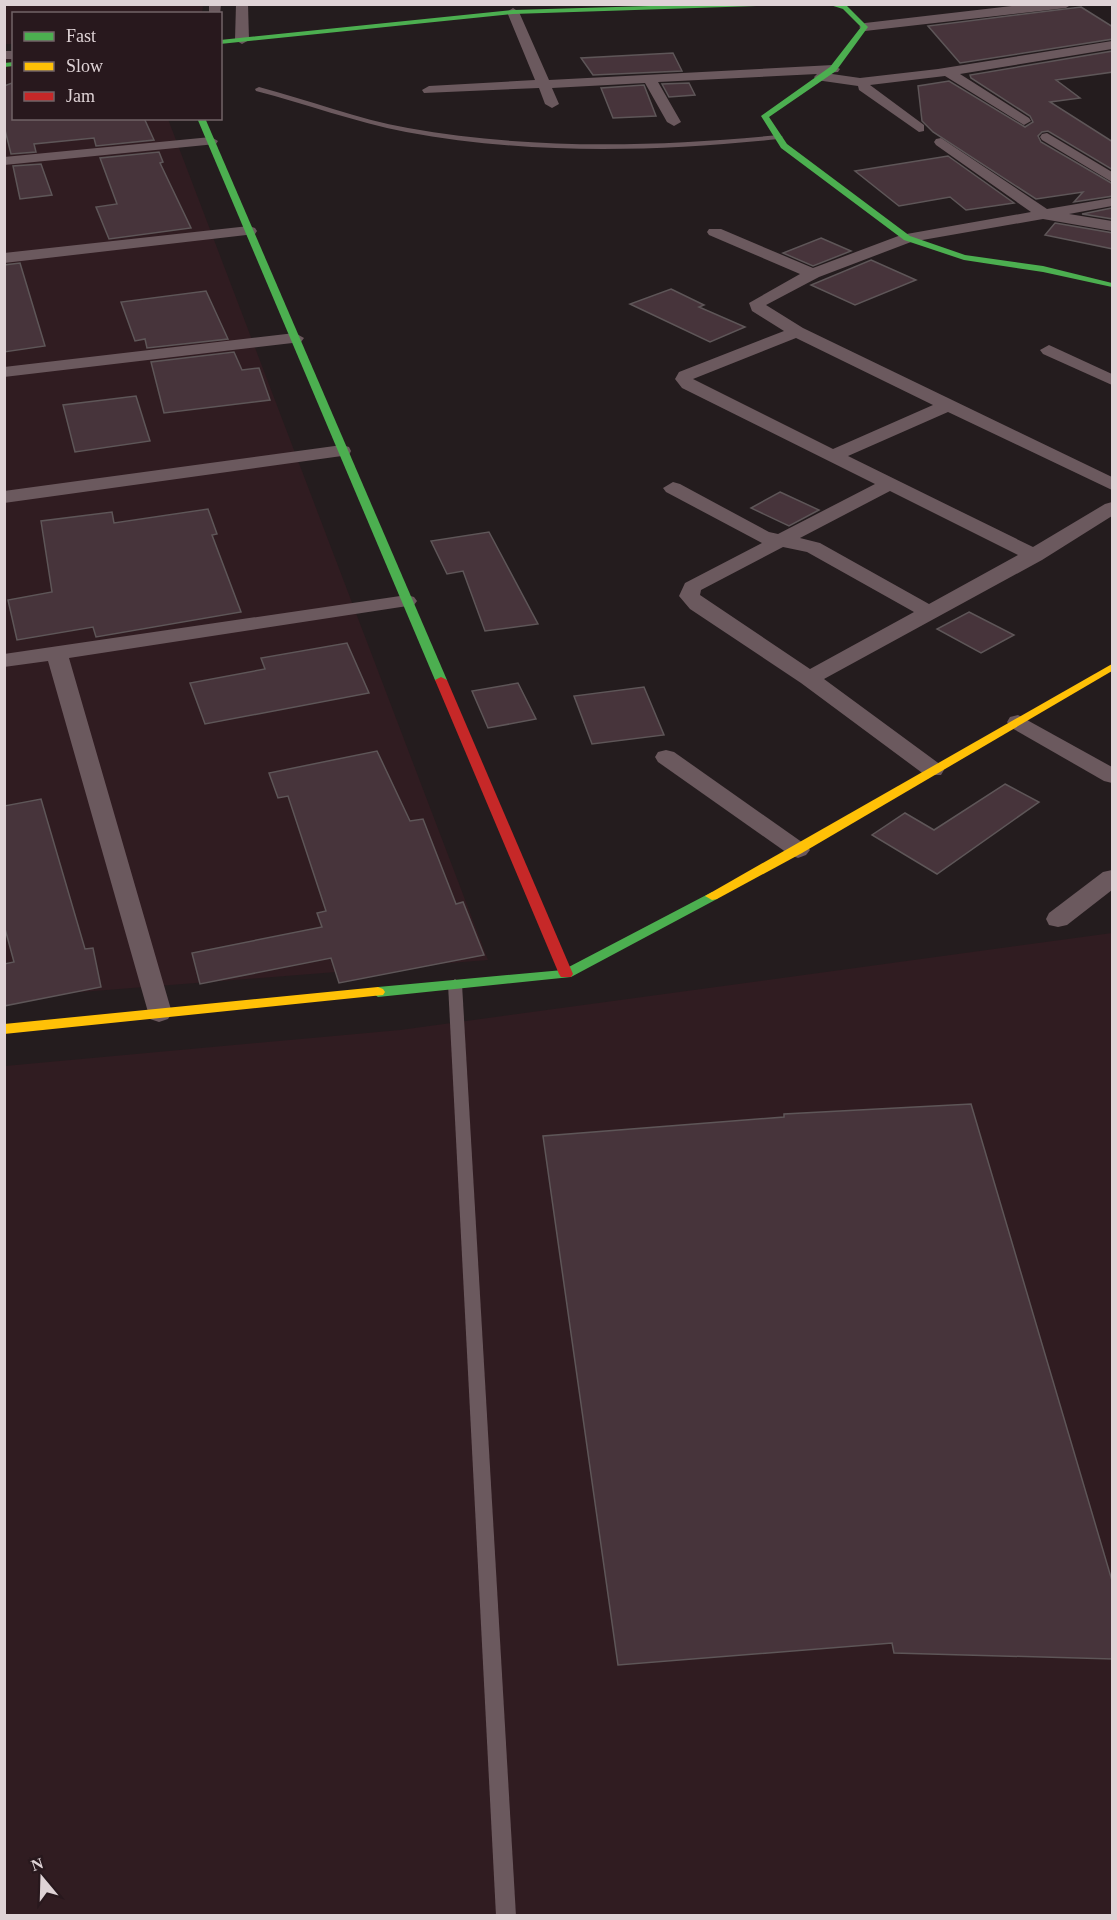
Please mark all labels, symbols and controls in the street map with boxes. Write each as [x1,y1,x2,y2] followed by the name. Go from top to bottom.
[12,12,222,120] legend
[66,26,96,46] text: Fast
[66,56,103,76] text: Slow
[66,86,95,106] text: Jam
[12,1848,72,1908] north arrow
[29,1854,46,1874] text: N

